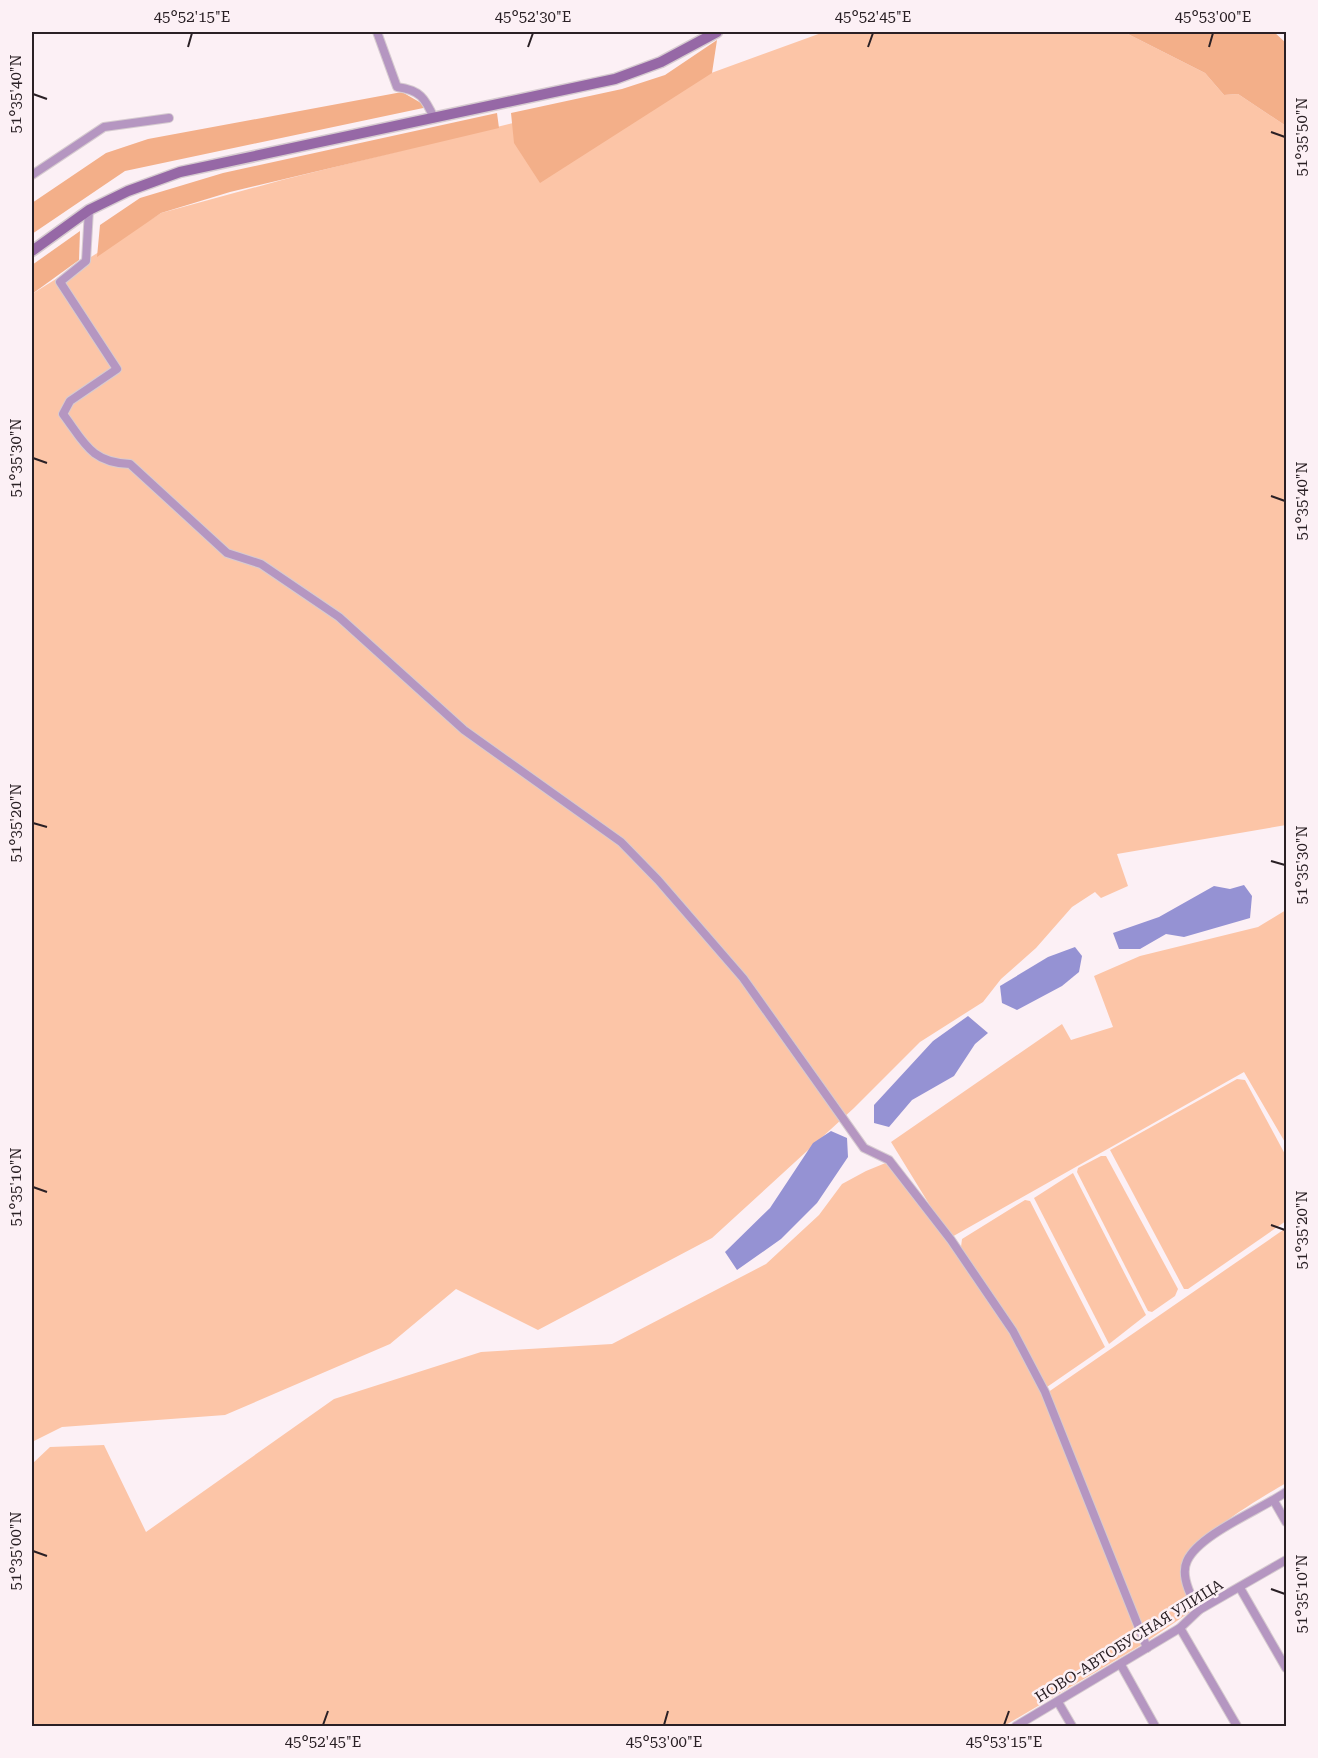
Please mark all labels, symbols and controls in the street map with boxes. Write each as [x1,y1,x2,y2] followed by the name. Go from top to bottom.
[154,8,230,26] text: 45°52'15"E
[495,8,571,26] text: 45°52'30"E
[835,8,911,26] text: 45°52'45"E
[1175,8,1251,26] text: 45°53'00"E
[7,54,25,134] text: 51°35'40"N
[1293,97,1311,177] text: 51°35'50"N
[7,418,25,498] text: 51°35'30"N
[1293,461,1311,541] text: 51°35'40"N
[7,783,25,863] text: 51°35'20"N
[1293,825,1311,905] text: 51°35'30"N
[7,1147,25,1227] text: 51°35'10"N
[1293,1190,1311,1270] text: 51°35'20"N
[7,1511,25,1591] text: 51°35'00"N
[1293,1554,1311,1634] text: 51°35'10"N
[1032,1575,1227,1706] street label: НОВО-АВТОБУСНАЯ УЛИЦА
[285,1733,361,1751] text: 45°52'45"E
[626,1733,702,1751] text: 45°53'00"E
[966,1733,1042,1751] text: 45°53'15"E

